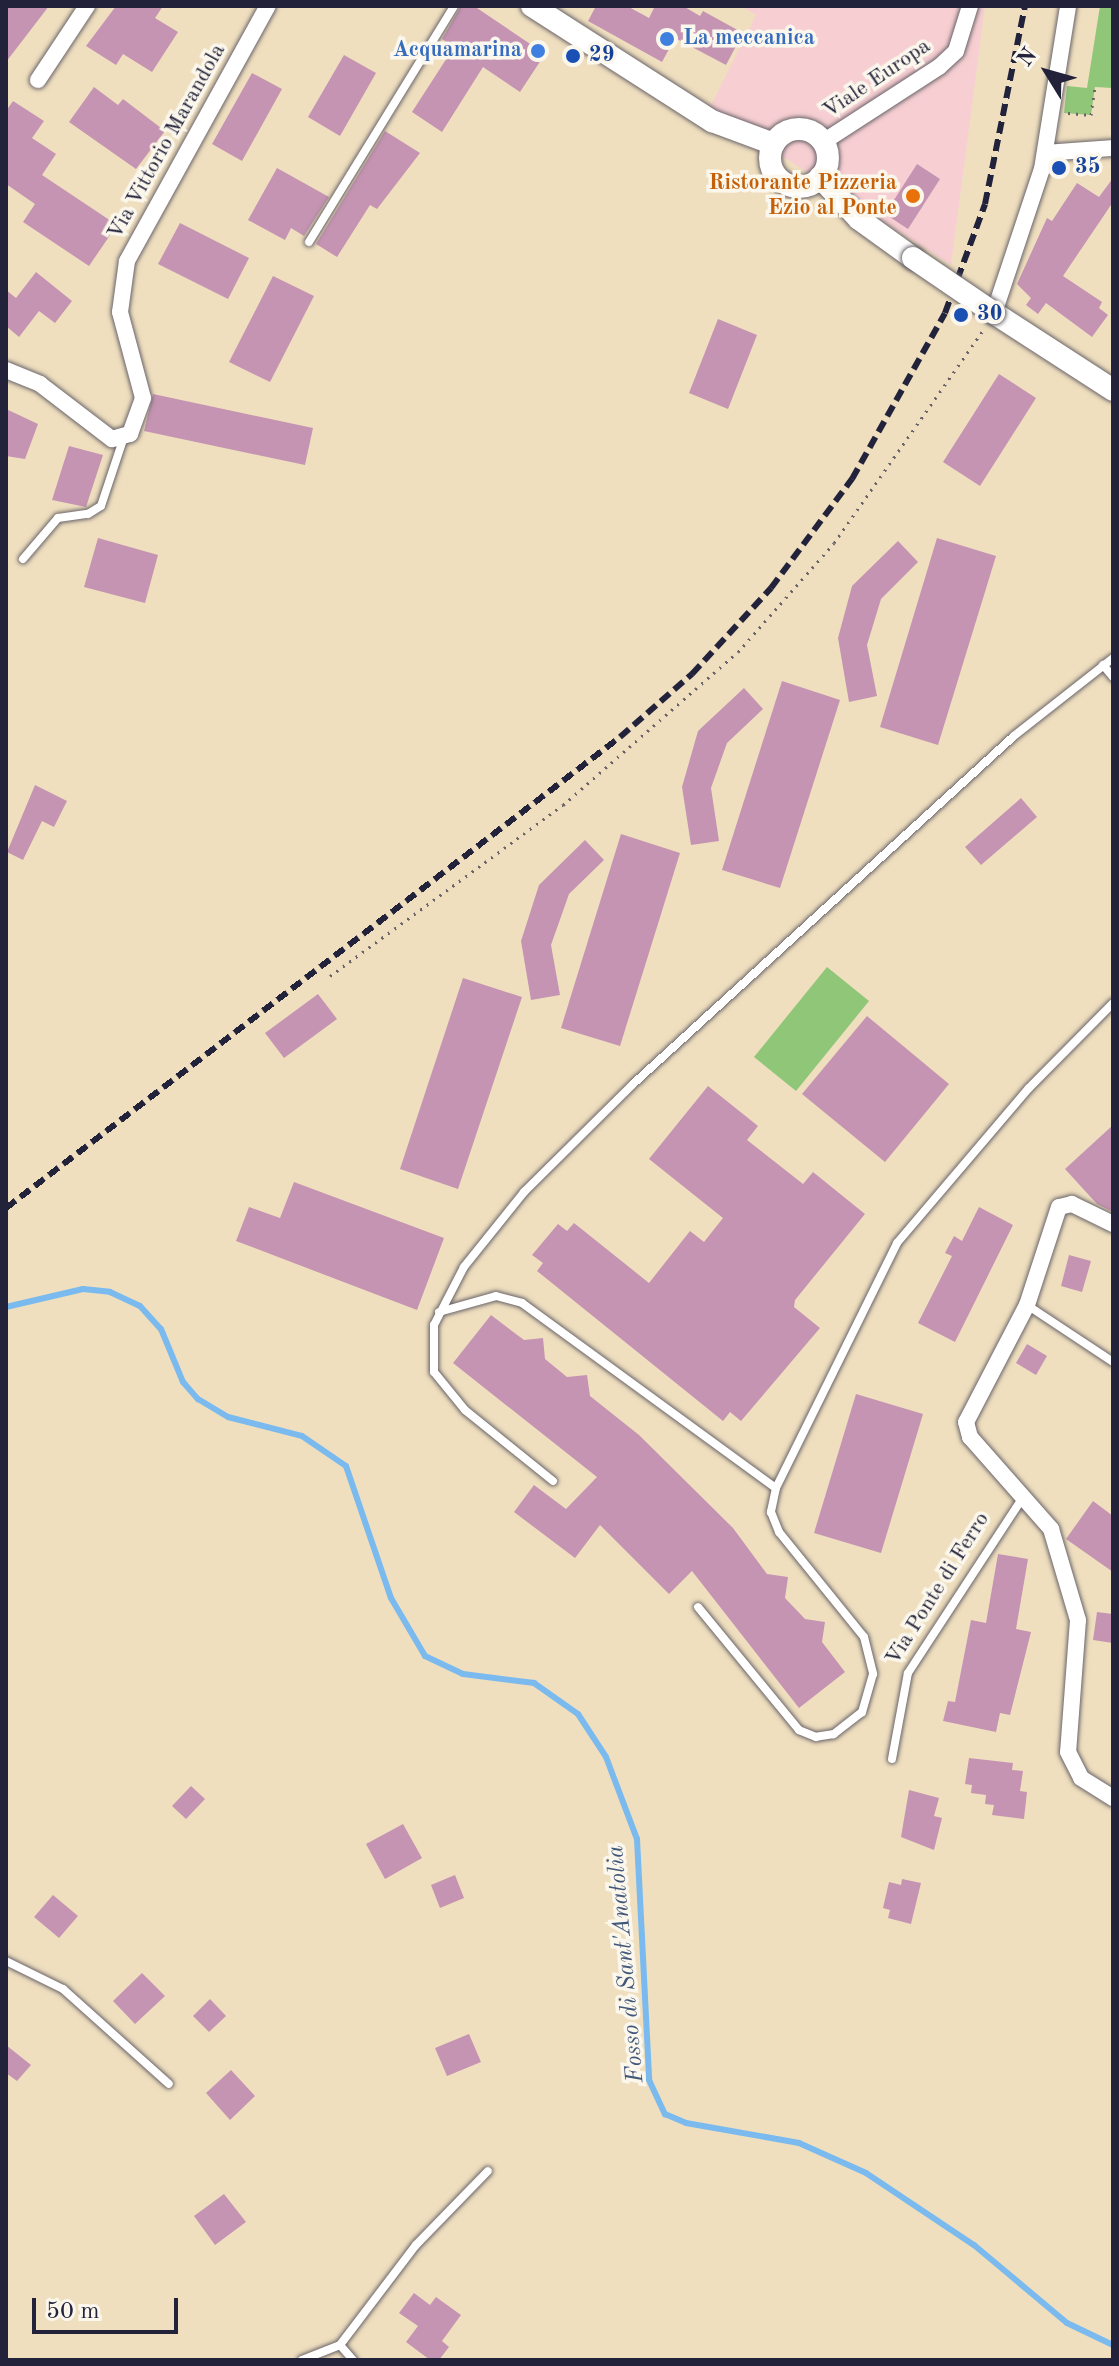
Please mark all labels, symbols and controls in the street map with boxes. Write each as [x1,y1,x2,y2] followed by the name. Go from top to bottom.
[683,26,815,52] place label: La meccanica
[658,30,676,48] marker: La meccanica
[1007,32,1087,112] north arrow
[818,33,936,125] street label: Viale Europa
[393,38,522,64] place label: Acquamarina
[102,40,232,244] street label: Via Vittorio Marandola
[529,42,547,60] marker: Acquamarina
[589,43,615,69] place label: 29
[1014,44,1042,71] text: N
[564,47,582,65] marker: 29
[1075,155,1101,181] place label: 35
[1050,159,1068,177] marker: 35
[709,170,897,222] place label: Ristorante Pizzeria Ezio al Ponte
[904,187,922,205] marker: Ristorante Pizzeria Ezio al Ponte
[977,302,1003,328] place label: 30
[952,306,970,324] marker: 30
[880,1508,996,1670] street label: Via Ponte di Ferro
[602,1844,652,2084] water label: Fosso di Sant'Anatolia
[36,2282,182,2332] scale bar
[46,2300,100,2324] text: 50 m

